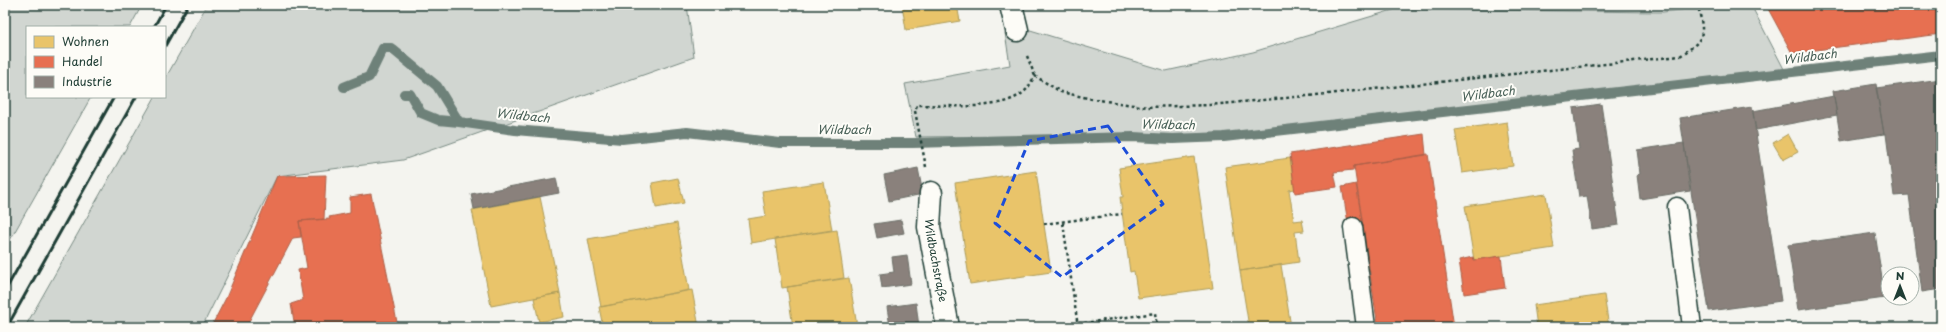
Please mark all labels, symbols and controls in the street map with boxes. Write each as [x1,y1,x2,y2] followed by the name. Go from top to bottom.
[26,26,166,98] legend
[62,32,109,50] text: Wohnen
[1782,44,1839,68] water label: Wildbach
[62,52,102,70] text: Handel
[62,72,112,90] text: Industrie
[1460,81,1517,105] water label: Wildbach
[495,103,552,127] water label: Wildbach
[1141,115,1196,133] water label: Wildbach
[817,120,872,138] water label: Wildbach
[921,218,952,303] street label: Wildbachstraße
[1880,266,1920,306] north arrow
[1896,267,1905,284] text: N

